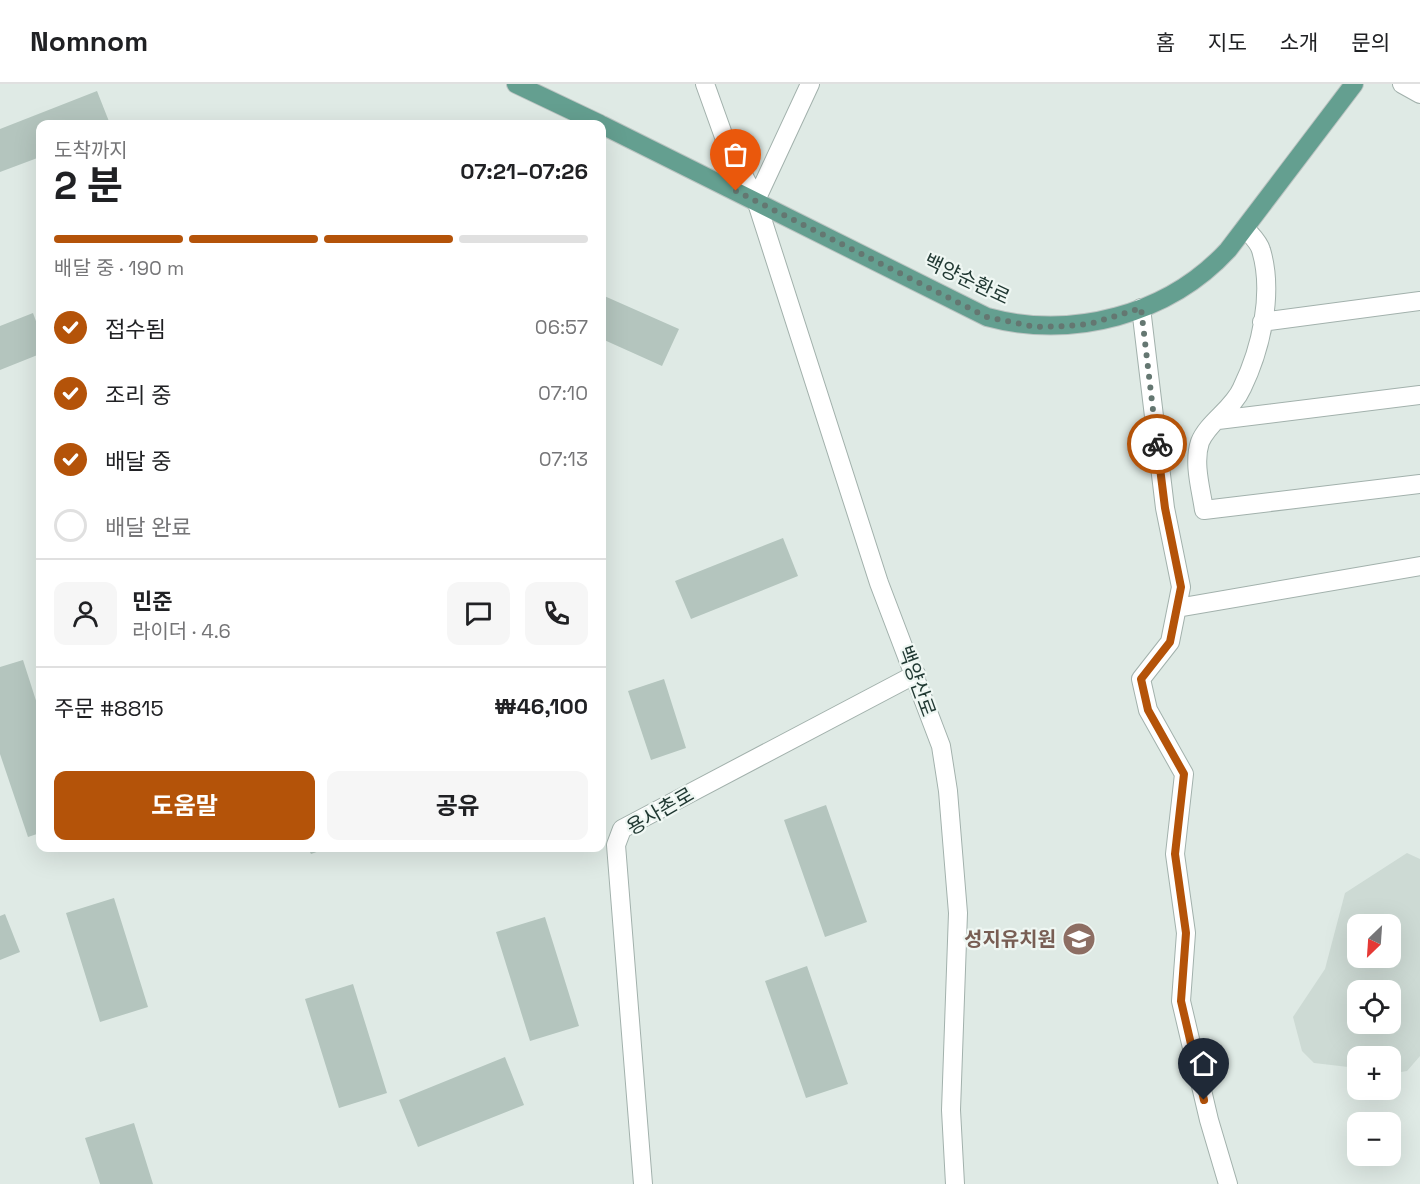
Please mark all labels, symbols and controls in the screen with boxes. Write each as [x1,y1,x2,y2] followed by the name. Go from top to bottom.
[30,23,148,59] text: Nomnom
[1156,29,1175,56] text: 홈
[1208,29,1247,56] text: 지도
[1280,29,1318,56] text: 소개
[1351,29,1390,56] text: 문의
[710,129,761,191] pin
[54,137,128,163] text: 도착까지
[719,138,752,171] icon: bag
[460,157,588,185] text: 07:21–07:26
[54,161,123,210] text: 2 분
[920,248,1014,310] street label: 백양순환로
[54,255,184,281] text: 배달 중 · 190 m
[54,311,87,344] icon: check
[535,314,588,340] text: 06:57
[105,315,166,343] text: 접수됨
[54,377,87,410] icon: check
[538,380,588,406] text: 07:10
[105,381,171,409] text: 조리 중
[1127,414,1187,474] courier
[1141,428,1174,461] icon: bike
[54,443,87,476] icon: check
[539,446,588,472] text: 07:13
[105,447,171,475] text: 배달 중
[105,513,192,541] text: 배달 완료
[54,582,117,645] button: person
[447,582,510,645] button: chat
[525,582,588,645] button: phone
[132,587,172,615] text: 민준
[132,618,231,644] text: 라이더 · 4.6
[892,642,942,720] street label: 백양산로
[494,692,588,720] text: ₩46,100
[54,694,164,722] text: 주문 #8815
[54,771,315,840] button: 도움말
[327,771,588,840] button: 공유
[622,781,698,841] street label: 용사촌로
[1347,914,1401,968] north arrow
[1347,914,1401,1166] map controls
[1061,921,1097,957] school or university icon: 성지유치원
[964,926,1056,952] place label: 성지유치원
[1347,980,1401,1034] button: locate
[1178,1038,1229,1100] pin
[1347,1046,1401,1100] button: +
[1187,1047,1220,1080] icon: home
[1347,1112,1401,1166] button: −

